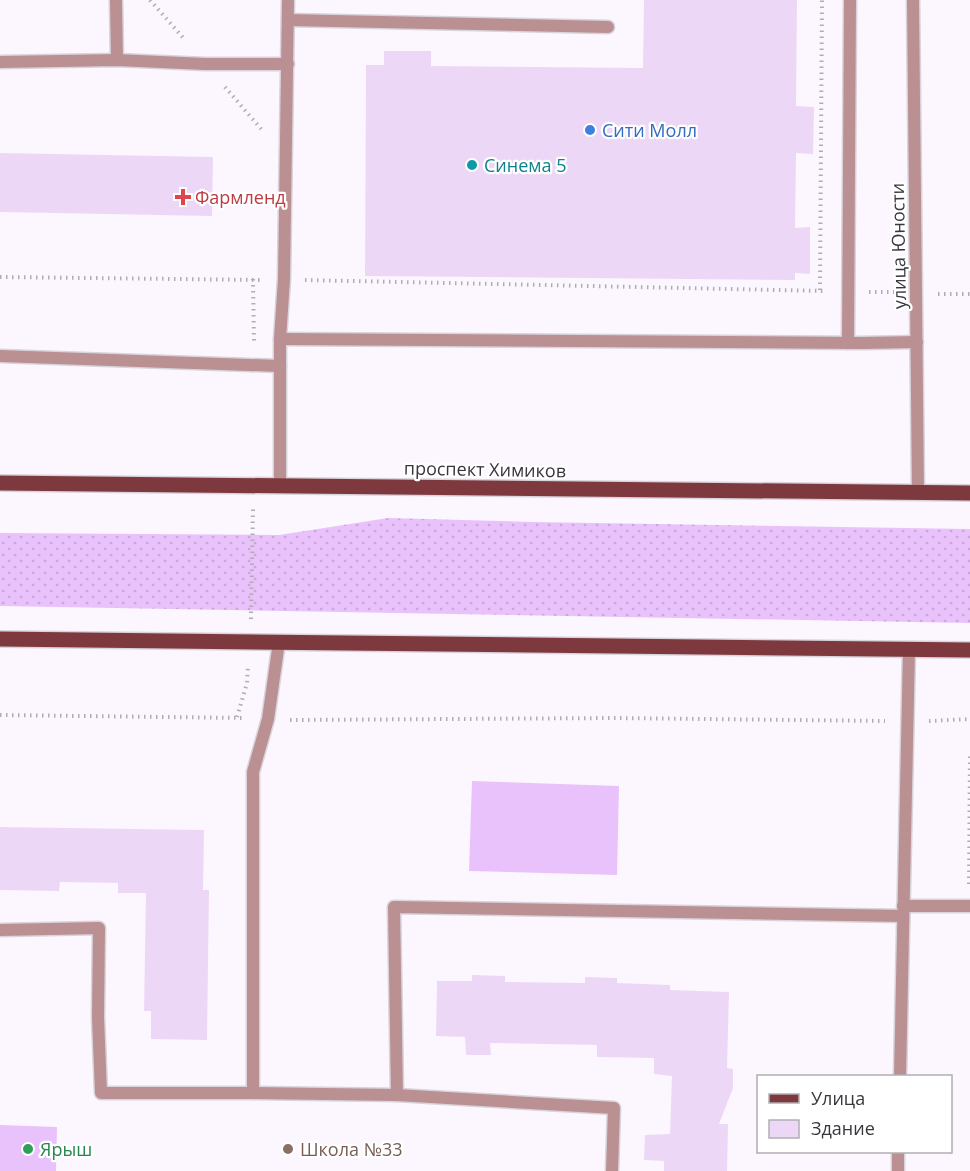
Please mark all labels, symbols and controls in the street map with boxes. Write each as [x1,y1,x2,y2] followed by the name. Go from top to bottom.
[602,118,697,142] place label: Сити Молл
[583,123,597,137] marker: Сити Молл
[484,153,566,177] place label: Синема 5
[465,158,479,172] marker: Синема 5
[885,183,911,309] street label: улица Юности
[195,185,286,209] place label: Фармленд
[176,190,190,204] marker: Фармленд
[404,456,566,482] street label: проспект Химиков
[757,1075,952,1153] legend
[811,1086,865,1110] text: Улица
[811,1116,875,1140] text: Здание
[40,1137,92,1161] place label: Ярыш
[300,1137,403,1161] place label: Школа №33
[21,1142,35,1156] marker: Ярыш
[281,1142,295,1156] marker: Школа №33

